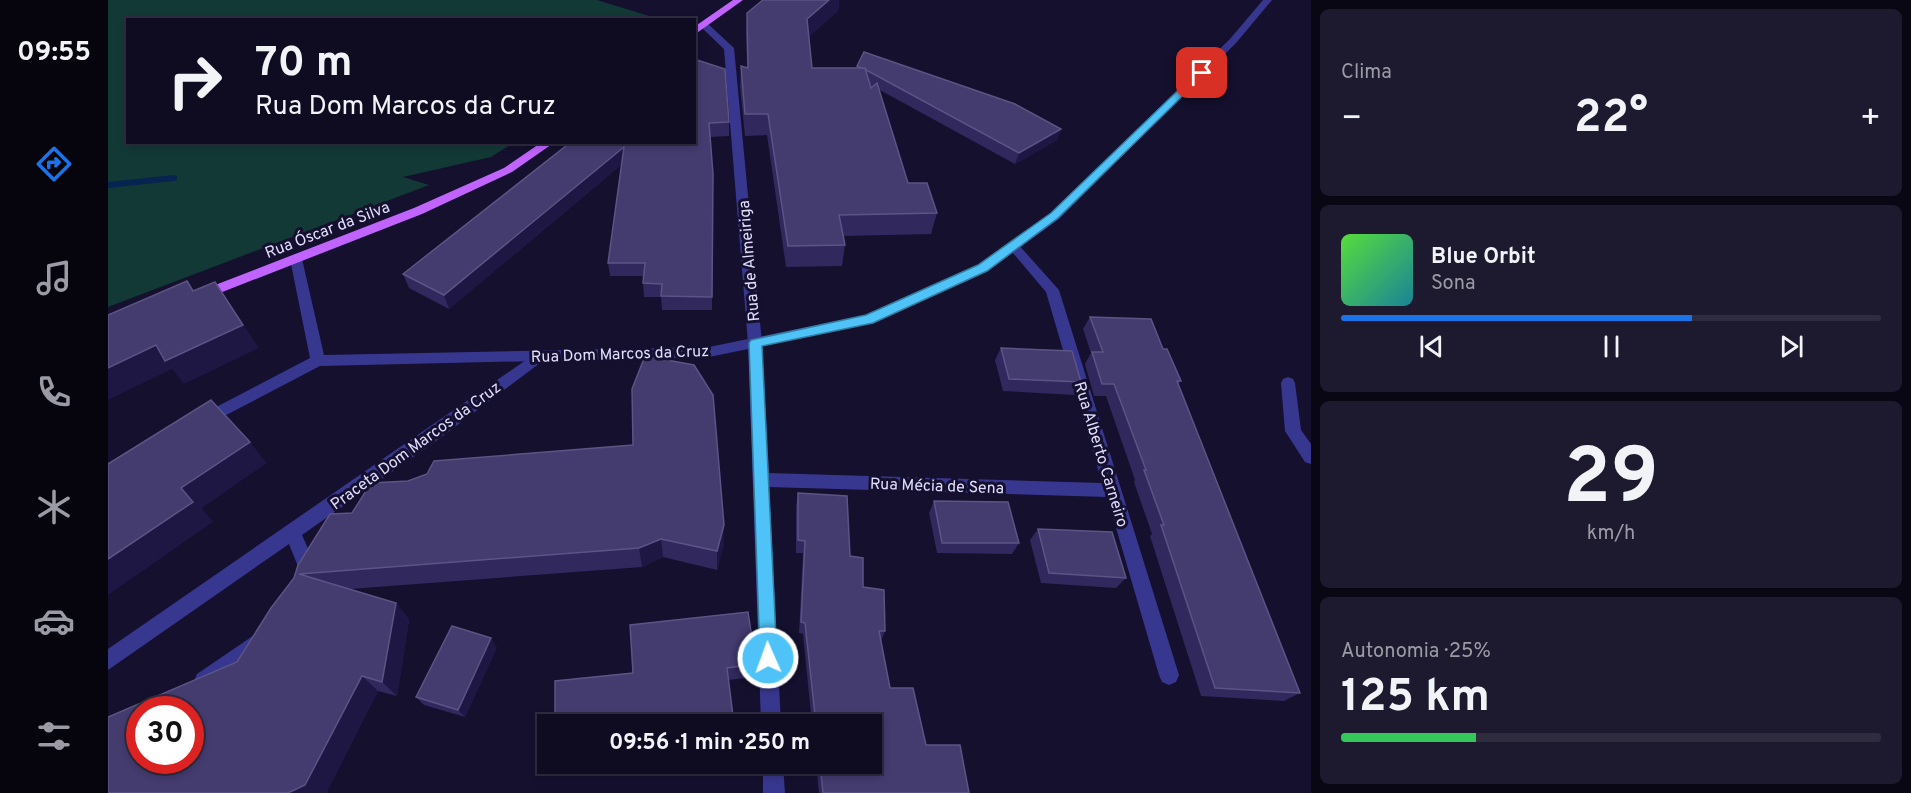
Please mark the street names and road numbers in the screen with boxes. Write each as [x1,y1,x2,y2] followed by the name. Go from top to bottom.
[262,196,393,264] street label: Rua Óscar da Silva
[735,199,765,322] street label: Rua de Almeiriga
[531,342,710,368] street label: Rua Dom Marcos da Cruz
[327,378,505,515] street label: Praceta Dom Marcos da Cruz
[1068,379,1132,530] street label: Rua Alberto Carneiro
[869,475,1004,499] street label: Rua Mécia de Sena

